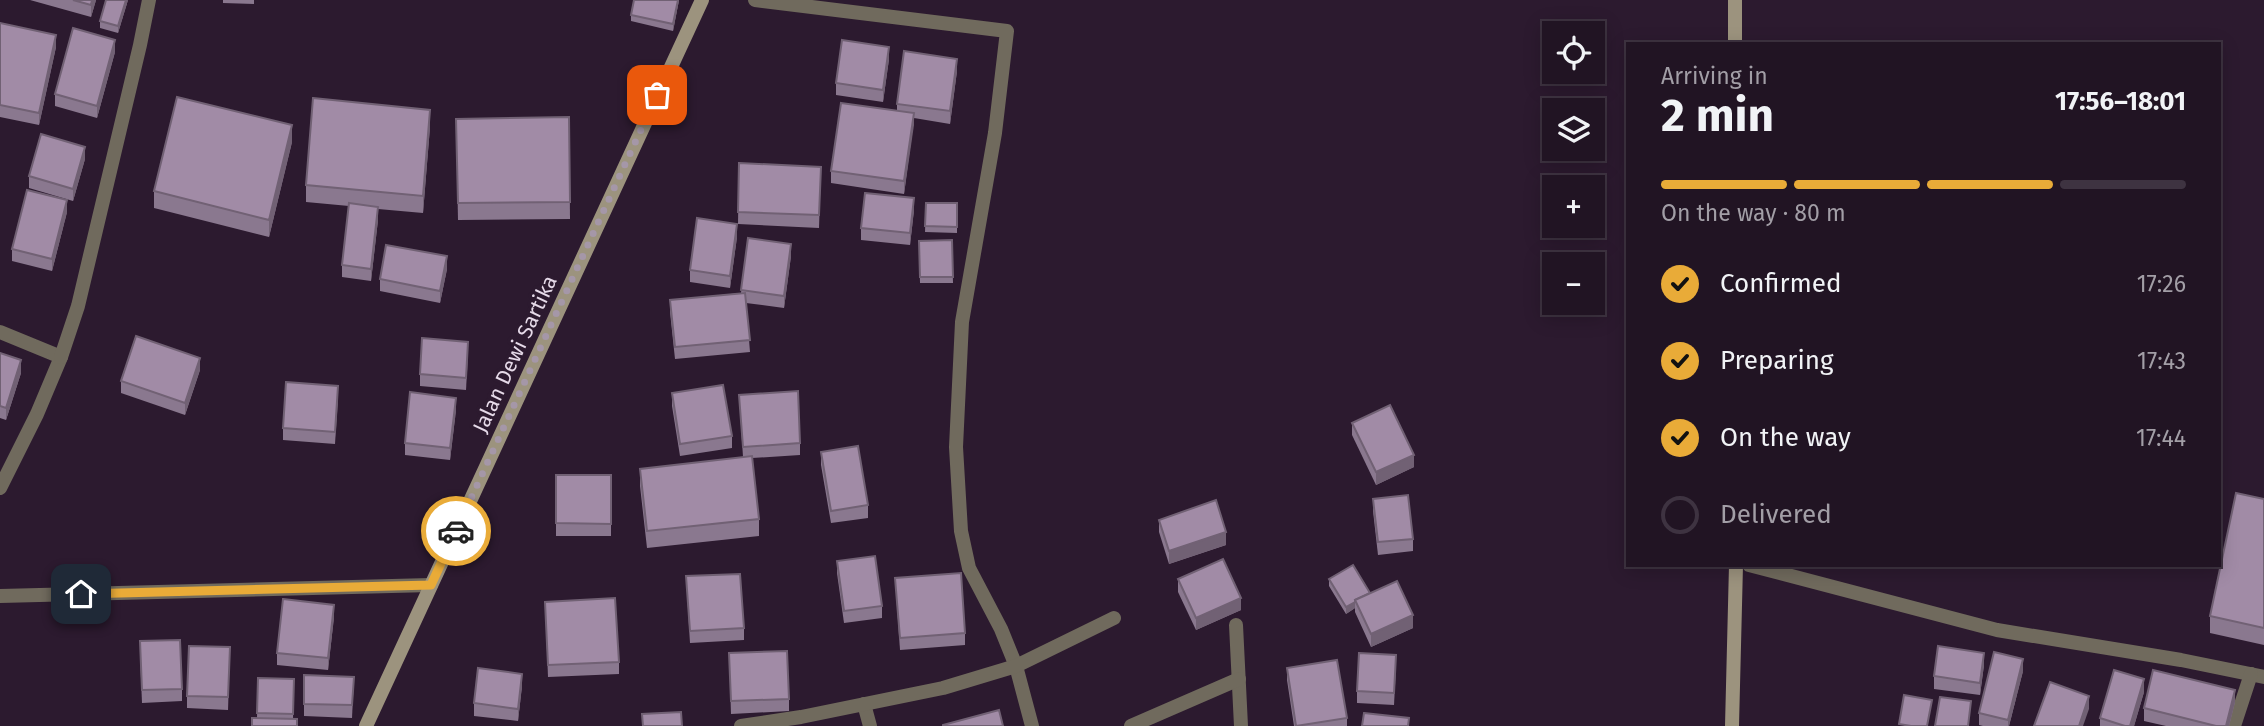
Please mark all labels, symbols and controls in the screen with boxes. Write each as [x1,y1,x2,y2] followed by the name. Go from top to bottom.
[1542,21,1605,315] map controls
[1542,21,1605,84] button: locate
[1661,62,1768,90] text: Arriving in
[627,65,687,125] pin
[638,76,676,114] icon: bag
[2055,86,2186,117] text: 17:56–18:01
[1661,88,1774,143] text: 2 min
[1542,98,1605,161] button: layers
[1542,175,1605,238] button: +
[1661,199,1846,227] text: On the way · 80 m
[1542,252,1605,315] button: −
[1661,265,1699,303] icon: check
[1720,268,1841,299] text: Confirmed
[2137,270,2186,298] text: 17:26
[467,271,563,437] street label: Jalan Dewi Sartika
[1661,342,1699,380] icon: check
[1720,345,1833,376] text: Preparing
[2137,347,2186,375] text: 17:43
[1661,419,1699,457] icon: check
[1720,422,1851,453] text: On the way
[2136,424,2186,452] text: 17:44
[421,496,491,566] courier
[1720,499,1832,530] text: Delivered
[437,512,475,550] icon: car
[51,564,111,624] pin
[62,575,100,613] icon: home

